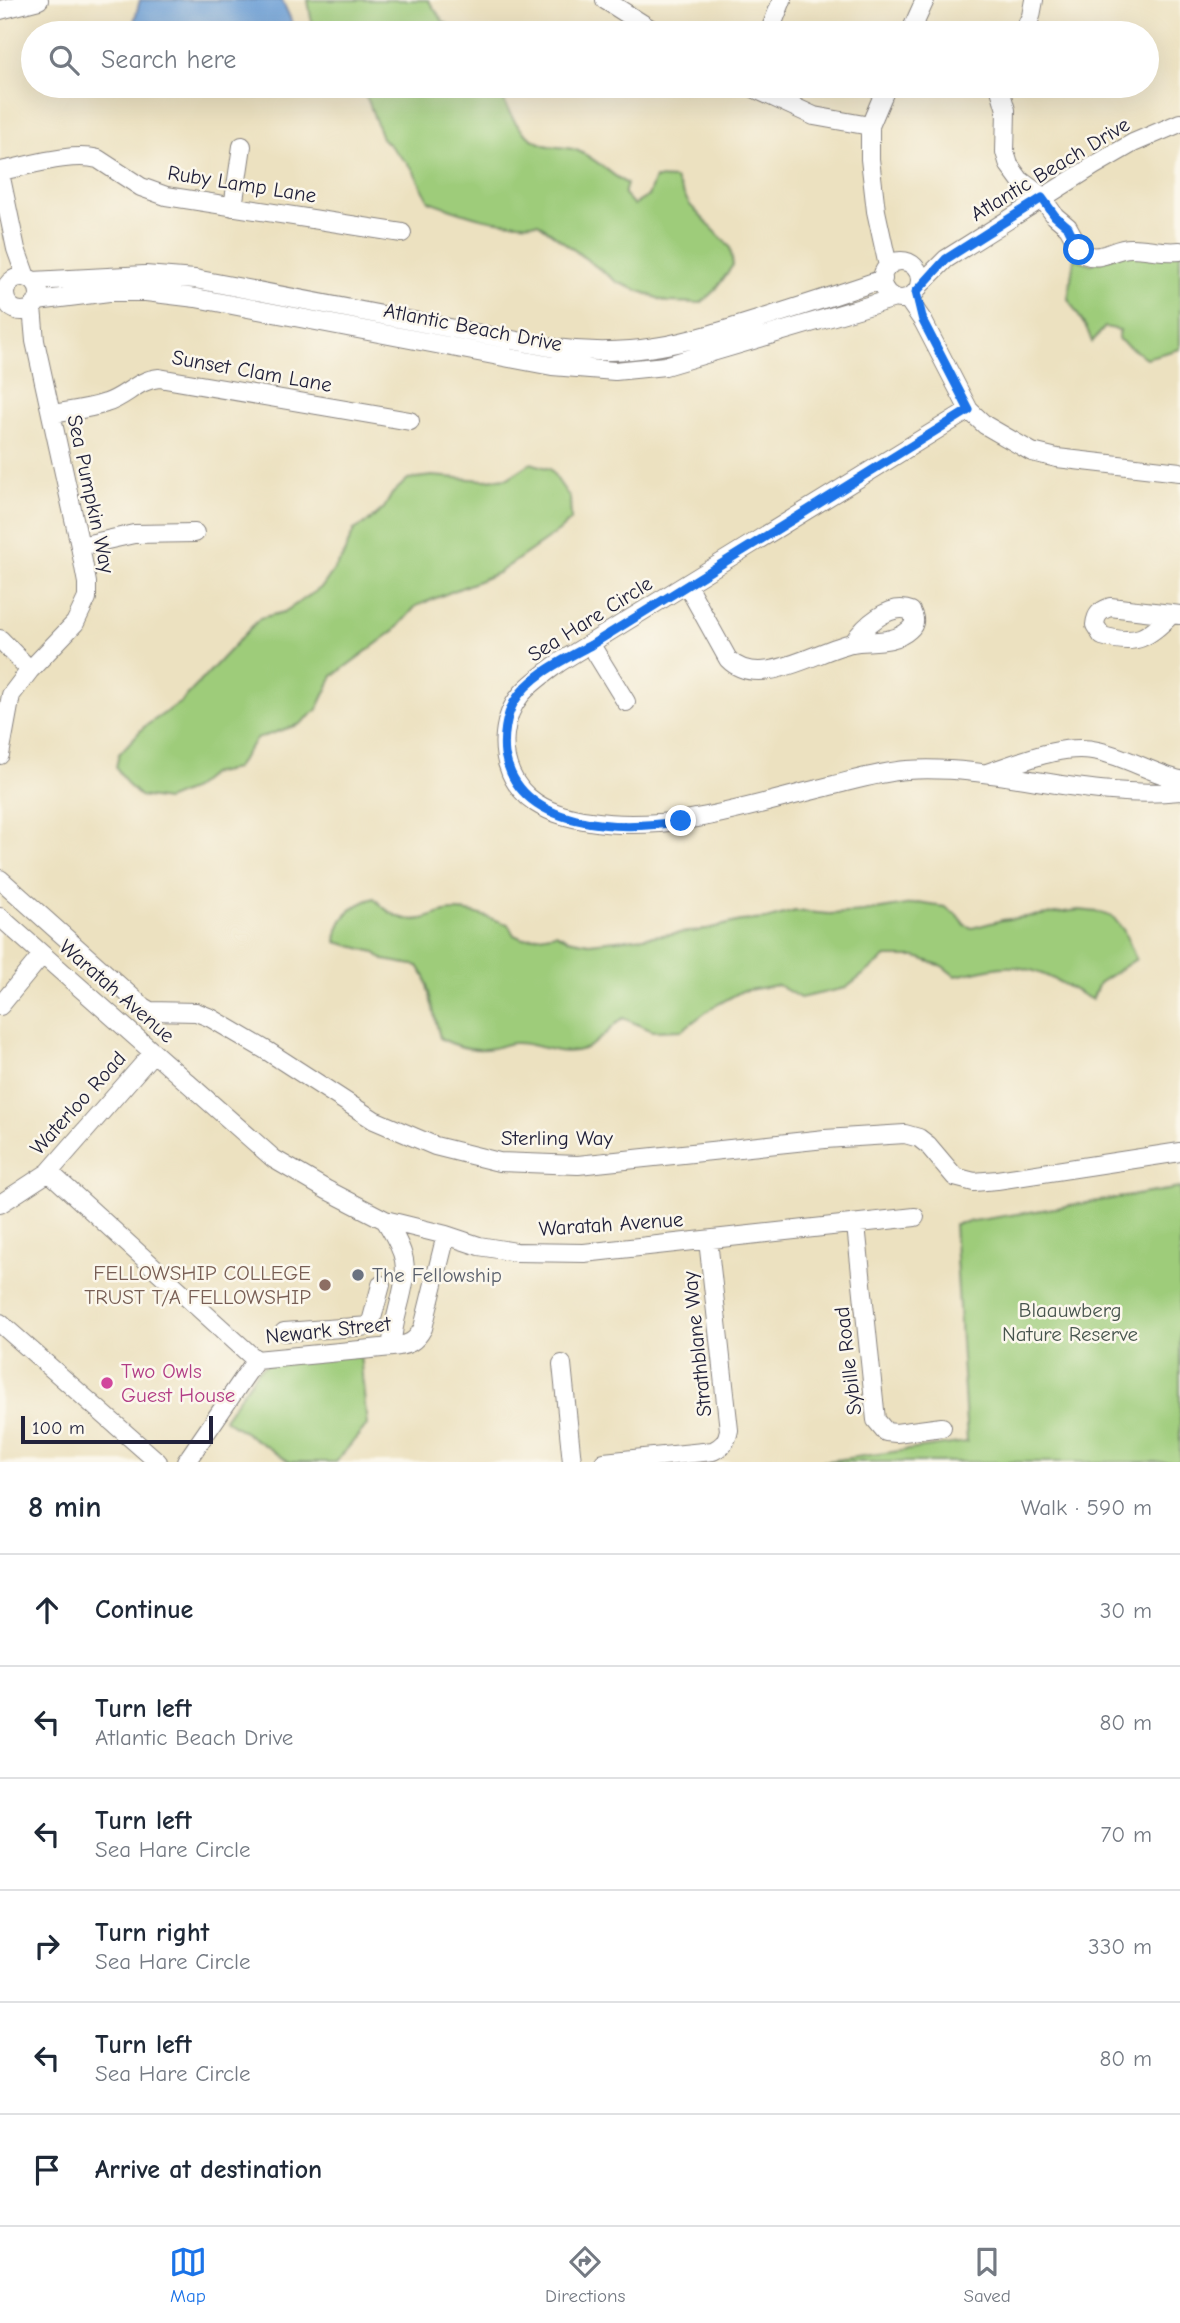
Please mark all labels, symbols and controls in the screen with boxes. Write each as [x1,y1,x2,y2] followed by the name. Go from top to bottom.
[21,21,1159,98] search box
[45,41,83,79] icon: search
[101,45,236,75] text: Search here
[966,112,1134,226] street label: Atlantic Beach Drive
[166,160,318,208] street label: Ruby Lamp Lane
[1063,234,1094,265] route start
[382,298,564,356] street label: Atlantic Beach Drive
[170,345,334,397] street label: Sunset Clam Lane
[62,412,120,576] street label: Sea Pumpkin Way
[523,571,657,667] street label: Sea Hare Circle
[665,805,696,836] route end
[54,934,180,1048] street label: Waratah Avenue
[25,1046,131,1160] street label: Waterloo Road
[501,1126,614,1150] street label: Sterling Way
[538,1207,684,1241] street label: Waratah Avenue
[84,1261,311,1309] place label: FELLOWSHIP COLLEGE TRUST T/A FELLOWSHIP
[372,1263,502,1287] place label: The Fellowship
[350,1267,366,1283] marker: The Fellowship
[677,1269,717,1418] street label: Strathblane Way
[317,1277,333,1293] marker: FELLOWSHIP COLLEGE TRUST T/A FELLOWSHIP
[1002,1298,1138,1346] park label: Blaauwberg Nature Reserve
[829,1305,867,1417] street label: Sybille Road
[264,1311,393,1348] street label: Newark Street
[121,1359,235,1407] place label: Two Owls Guest House
[99,1375,115,1391] marker: Two Owls Guest House
[21,1413,214,1445] scale bar
[32,1417,85,1439] text: 100 m
[28,1490,102,1525] text: 8 min
[1021,1494,1152,1521] text: Walk · 590 m
[28,1591,66,1629] icon: ahead
[95,1595,193,1625] text: Continue
[1100,1597,1152,1624] text: 30 m
[95,1694,192,1724] text: Turn left
[28,1703,66,1741] icon: left
[1099,1709,1152,1736] text: 80 m
[95,1724,293,1751] text: Atlantic Beach Drive
[95,1806,192,1836] text: Turn left
[28,1815,66,1853] icon: left
[1100,1821,1152,1848] text: 70 m
[95,1836,251,1863] text: Sea Hare Circle
[95,1918,209,1948] text: Turn right
[28,1927,66,1965] icon: right
[1088,1933,1152,1960] text: 330 m
[95,1948,251,1975] text: Sea Hare Circle
[95,2030,192,2060] text: Turn left
[28,2039,66,2077] icon: left
[1099,2045,1152,2072] text: 80 m
[95,2060,251,2087] text: Sea Hare Circle
[28,2151,66,2189] icon: arrive
[95,2155,322,2185] text: Arrive at destination
[169,2243,207,2307] tab: Map
[545,2243,625,2307] tab: Directions
[964,2243,1011,2307] tab: Saved

